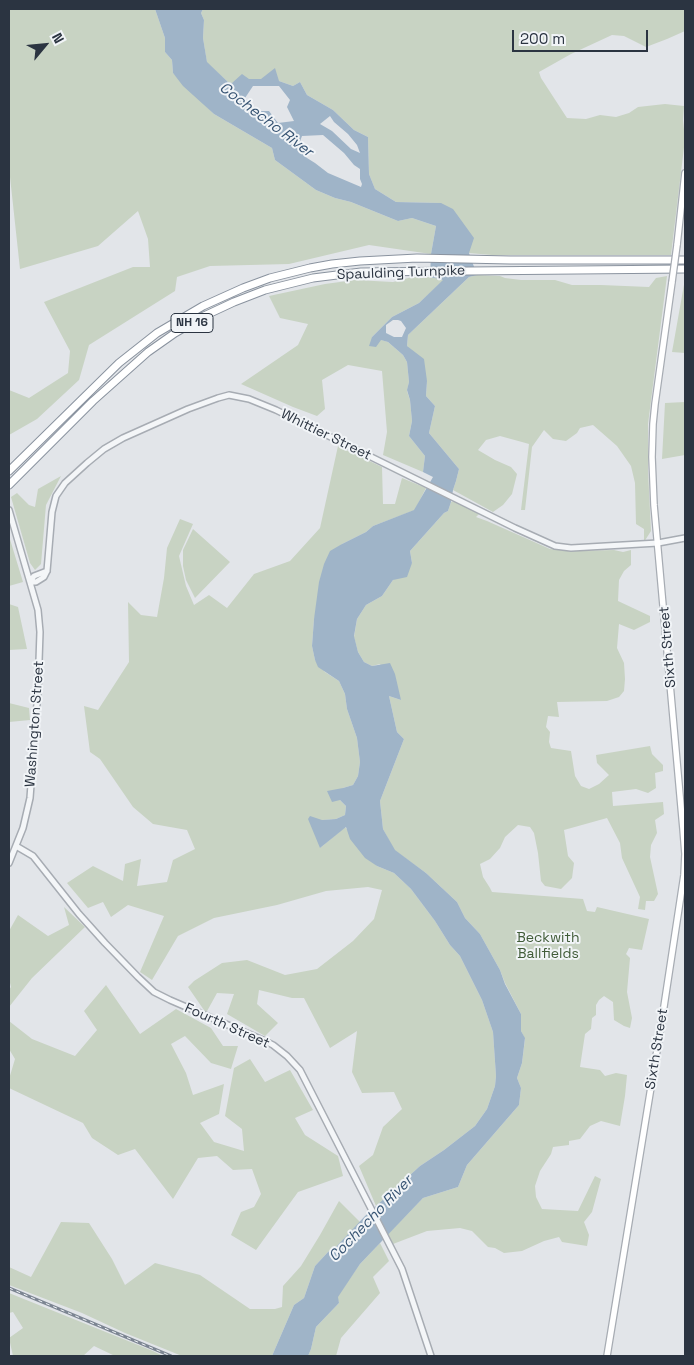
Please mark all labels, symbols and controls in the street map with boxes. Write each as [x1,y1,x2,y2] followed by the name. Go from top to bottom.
[20,20,70,70] north arrow
[514,20,650,52] scale bar
[520,29,565,48] text: 200 m
[48,30,68,46] text: N
[216,79,316,161] water label: Cochecho River
[336,262,466,284] street label: Spaulding Turnpike
[171,314,213,332] road number: NH 16
[278,406,374,464] street label: Whittier Street
[656,606,680,688] street label: Sixth Street
[22,660,48,788] street label: Washington Street
[516,930,580,962] park label: Beckwith Ballfields
[182,1000,272,1052] street label: Fourth Street
[642,1007,672,1091] street label: Sixth Street
[325,1172,417,1266] water label: Cochecho River

